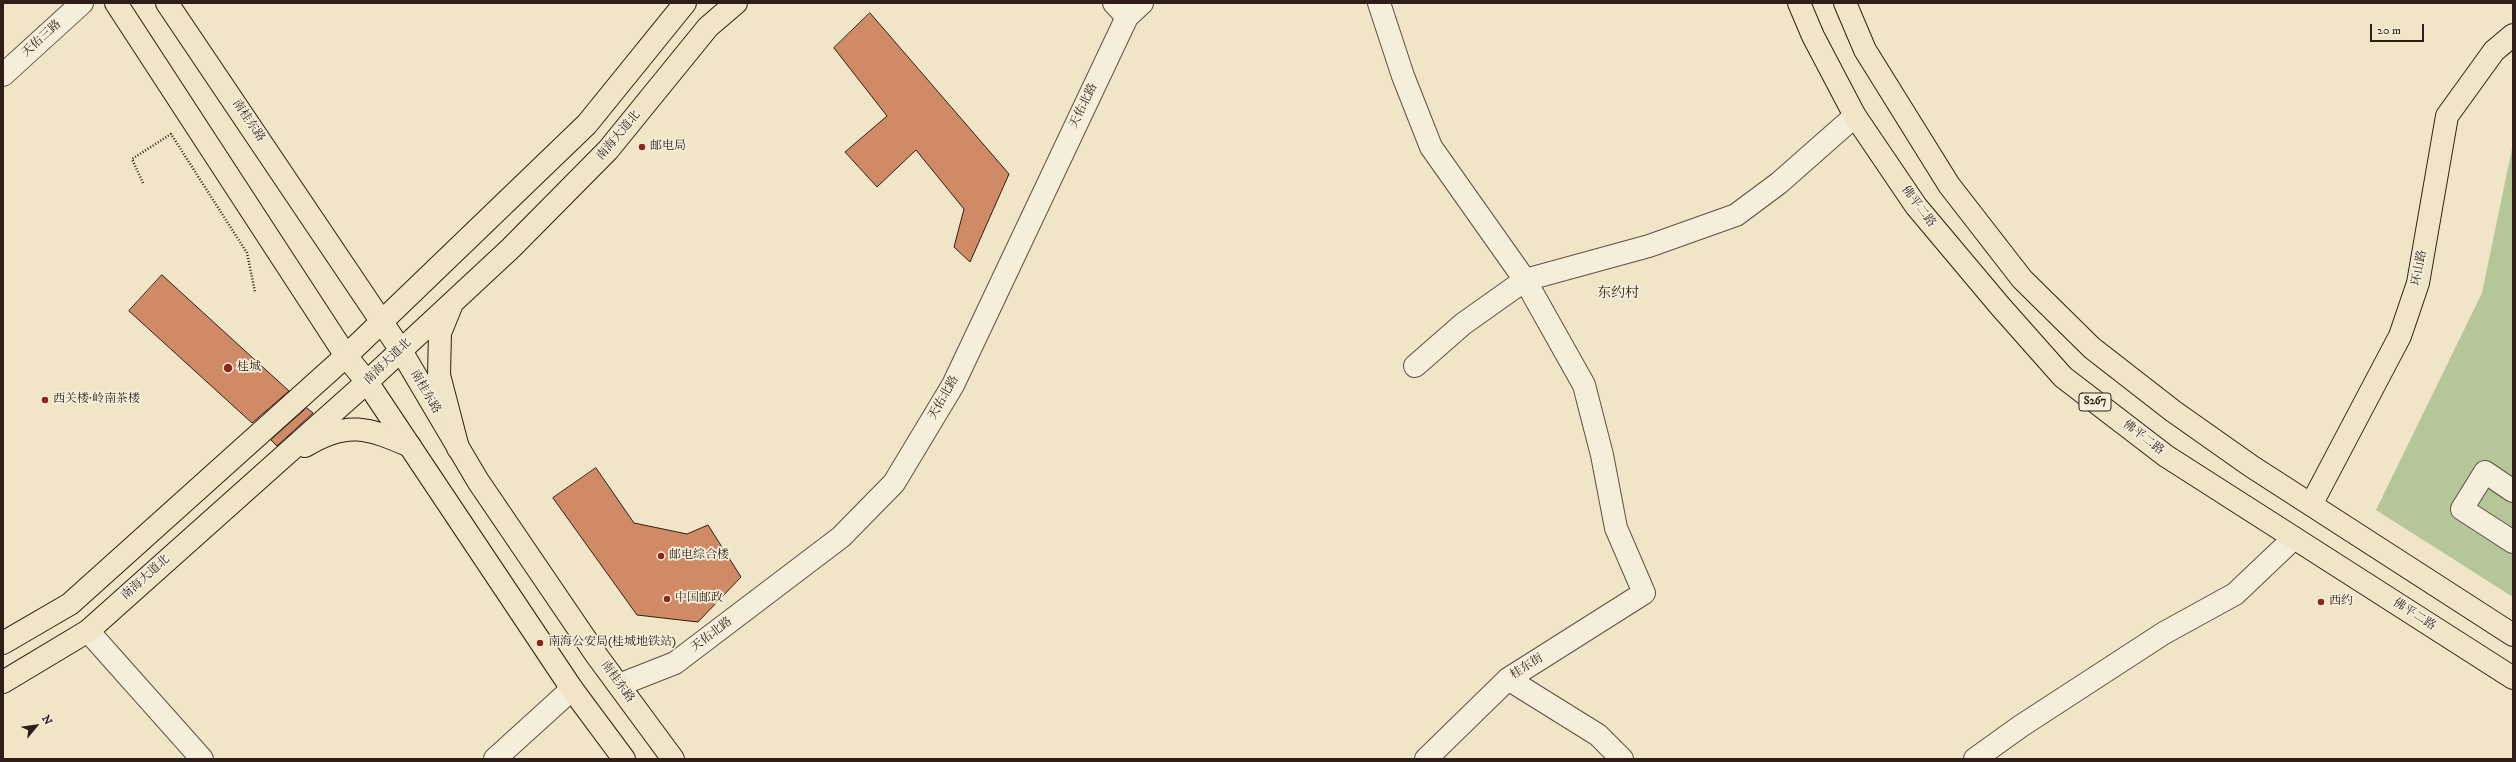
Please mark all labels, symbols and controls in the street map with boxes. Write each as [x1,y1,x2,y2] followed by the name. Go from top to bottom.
[2372,16,2426,42] scale bar
[19,18,65,60] street label: 天佑三路
[2377,23,2401,38] text: 20 m
[1067,81,1101,131] street label: 天佑北路
[229,97,267,145] street label: 南桂东路
[594,108,644,164] street label: 南海大道北
[650,140,686,154] place label: 邮电局
[637,142,647,152] marker: 邮电局
[1898,183,1938,231] street label: 佛平二路
[2409,249,2431,287] street label: 环山路
[1597,286,1639,302] district label: 东约村
[361,336,415,388] street label: 南海大道北
[237,361,261,375] place label: 桂城
[222,362,234,374] marker: 桂城
[407,368,443,416] street label: 南桂东路
[926,374,962,422] street label: 天佑北路
[53,393,140,407] place label: 西关楼·岭南茶楼
[2079,393,2111,411] road number: S267
[40,395,50,405] marker: 西关楼·岭南茶楼
[2120,418,2166,458] street label: 佛平二路
[669,549,729,563] place label: 邮电综合楼
[656,551,666,561] marker: 邮电综合楼
[119,553,173,603] street label: 南海大道北
[675,592,723,606] place label: 中国邮政
[662,594,672,604] marker: 中国邮政
[2329,595,2353,609] place label: 西约
[2390,596,2438,634] street label: 佛平二路
[2316,597,2326,607] marker: 西约
[688,615,736,655] street label: 天佑北路
[548,636,676,650] place label: 南海公安局(桂城地铁站)
[535,638,545,648] marker: 南海公安局(桂城地铁站)
[1508,651,1546,683] street label: 桂东街
[597,658,637,706] street label: 南桂东路
[16,706,56,746] north arrow
[38,713,55,728] text: N

